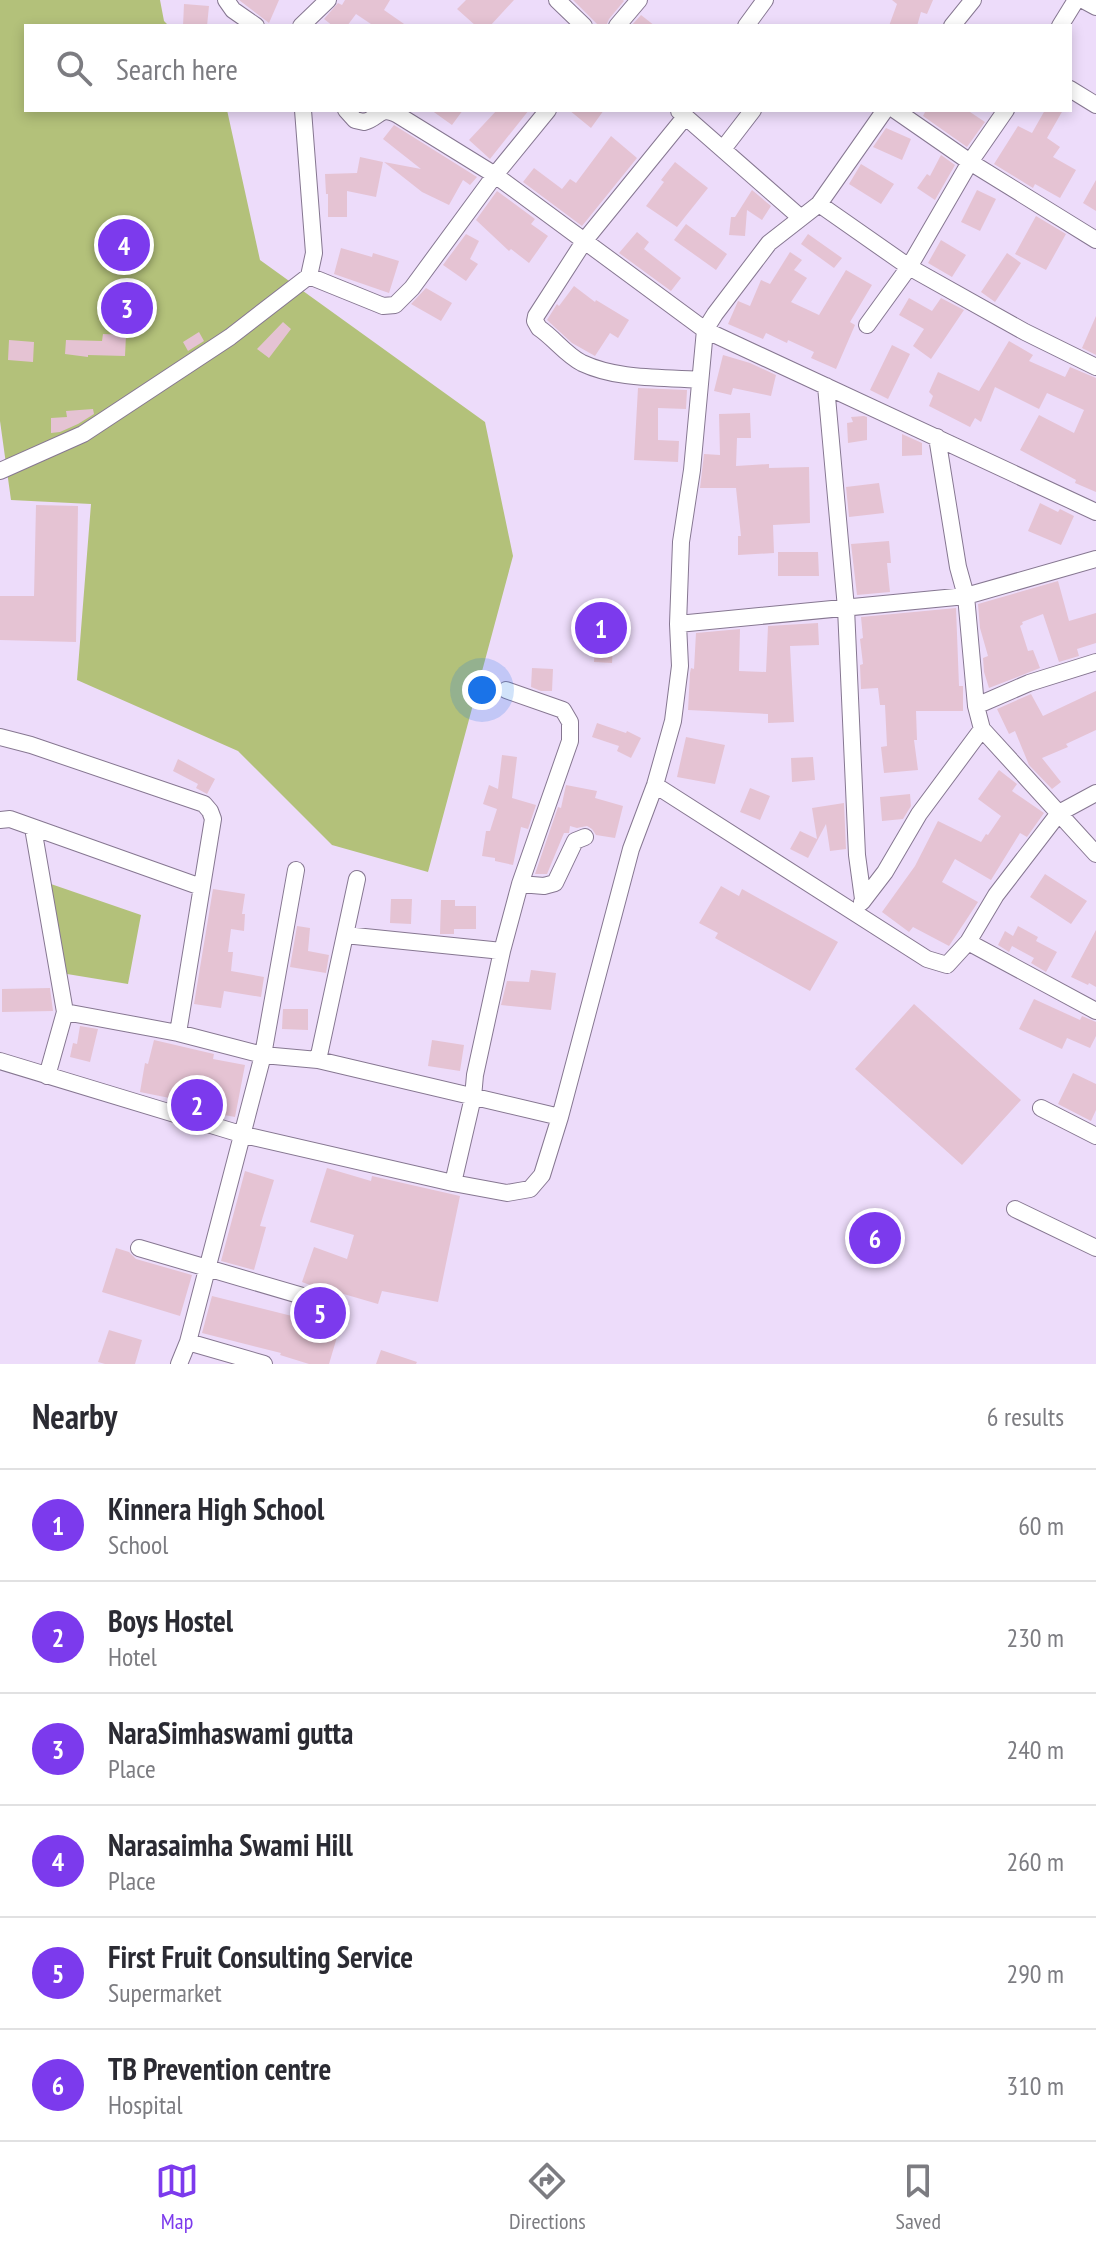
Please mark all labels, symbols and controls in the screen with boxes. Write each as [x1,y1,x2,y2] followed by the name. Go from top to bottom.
[24,24,1072,112] search box
[52,46,96,90] icon: search
[116,49,238,88] text: Search here
[98,215,150,275] pin: 4
[101,278,153,338] pin: 3
[575,598,627,658] pin: 1
[462,670,502,710] your location
[171,1075,223,1135] pin: 2
[849,1208,901,1268] pin: 6
[294,1283,346,1343] pin: 5
[32,1394,117,1438] text: Nearby
[987,1400,1064,1433] text: 6 results
[108,1489,324,1528] text: Kinnera High School
[52,1509,64,1542] text: 1
[1018,1509,1064,1542] text: 60 m
[108,1528,168,1561] text: School
[108,1601,233,1640] text: Boys Hostel
[52,1621,64,1654] text: 2
[1006,1621,1064,1654] text: 230 m
[108,1640,157,1673] text: Hotel
[108,1713,353,1752] text: NaraSimhaswami gutta
[52,1733,64,1766] text: 3
[1006,1733,1064,1766] text: 240 m
[108,1752,156,1785] text: Place
[108,1825,353,1864] text: Narasaimha Swami Hill
[52,1845,64,1878] text: 4
[1006,1845,1064,1878] text: 260 m
[108,1864,156,1897] text: Place
[108,1937,413,1976] text: First Fruit Consulting Service
[52,1957,64,1990] text: 5
[1006,1957,1064,1990] text: 290 m
[108,1976,222,2009] text: Supermarket
[108,2049,331,2088] text: TB Prevention centre
[52,2069,64,2102] text: 6
[1006,2069,1064,2102] text: 310 m
[108,2088,183,2121] text: Hospital
[155,2159,199,2235] tab: Map
[509,2159,586,2235] tab: Directions
[896,2159,941,2235] tab: Saved

